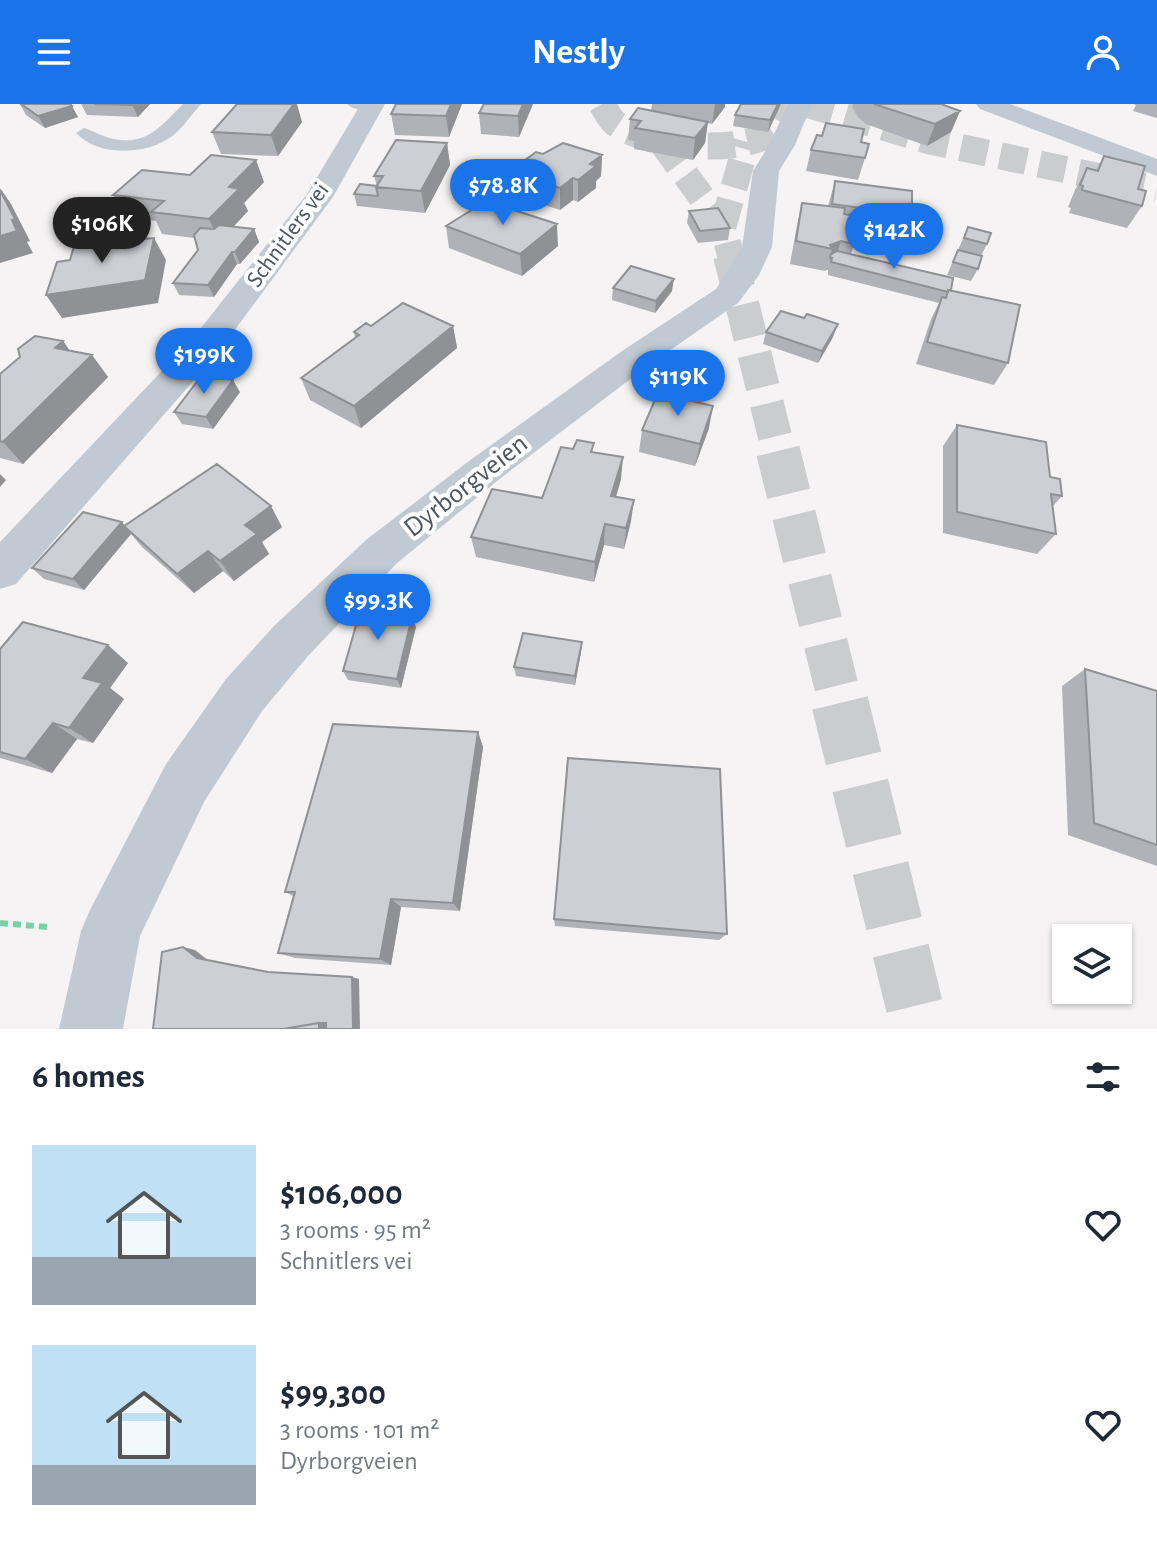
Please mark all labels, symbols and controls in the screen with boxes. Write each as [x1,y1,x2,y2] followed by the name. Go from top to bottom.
[32,30,76,74] icon: menu
[1081,30,1125,74] icon: person
[532,34,625,70] text: Nestly
[438,159,568,227] pin: $78.8K
[468,172,538,198] text: $78.8K
[242,178,334,292] street label: Schnitlers vei
[46,197,158,265] pin: $106K
[838,203,950,271] pin: $142K
[71,210,133,236] text: $106K
[863,216,925,242] text: $142K
[148,328,260,396] pin: $199K
[173,341,235,367] text: $199K
[622,350,734,418] pin: $119K
[649,363,707,389] text: $119K
[399,429,533,543] street label: Dyrborgveien
[313,574,443,642] pin: $99.3K
[343,587,413,613] text: $99.3K
[1052,924,1132,1004] map controls
[1052,924,1132,1004] button: layers
[1081,1055,1125,1099] icon: filters
[32,1060,145,1094] text: 6 homes
[96,1177,192,1273] icon: home
[280,1177,403,1211] text: $106,000
[1081,1203,1125,1247] icon: heart
[280,1217,431,1243] text: 3 rooms · 95 m²
[280,1248,413,1274] text: Schnitlers vei
[96,1377,192,1473] icon: home
[280,1377,386,1411] text: $99,300
[1081,1403,1125,1447] icon: heart
[280,1417,439,1443] text: 3 rooms · 101 m²
[280,1448,418,1474] text: Dyrborgveien

